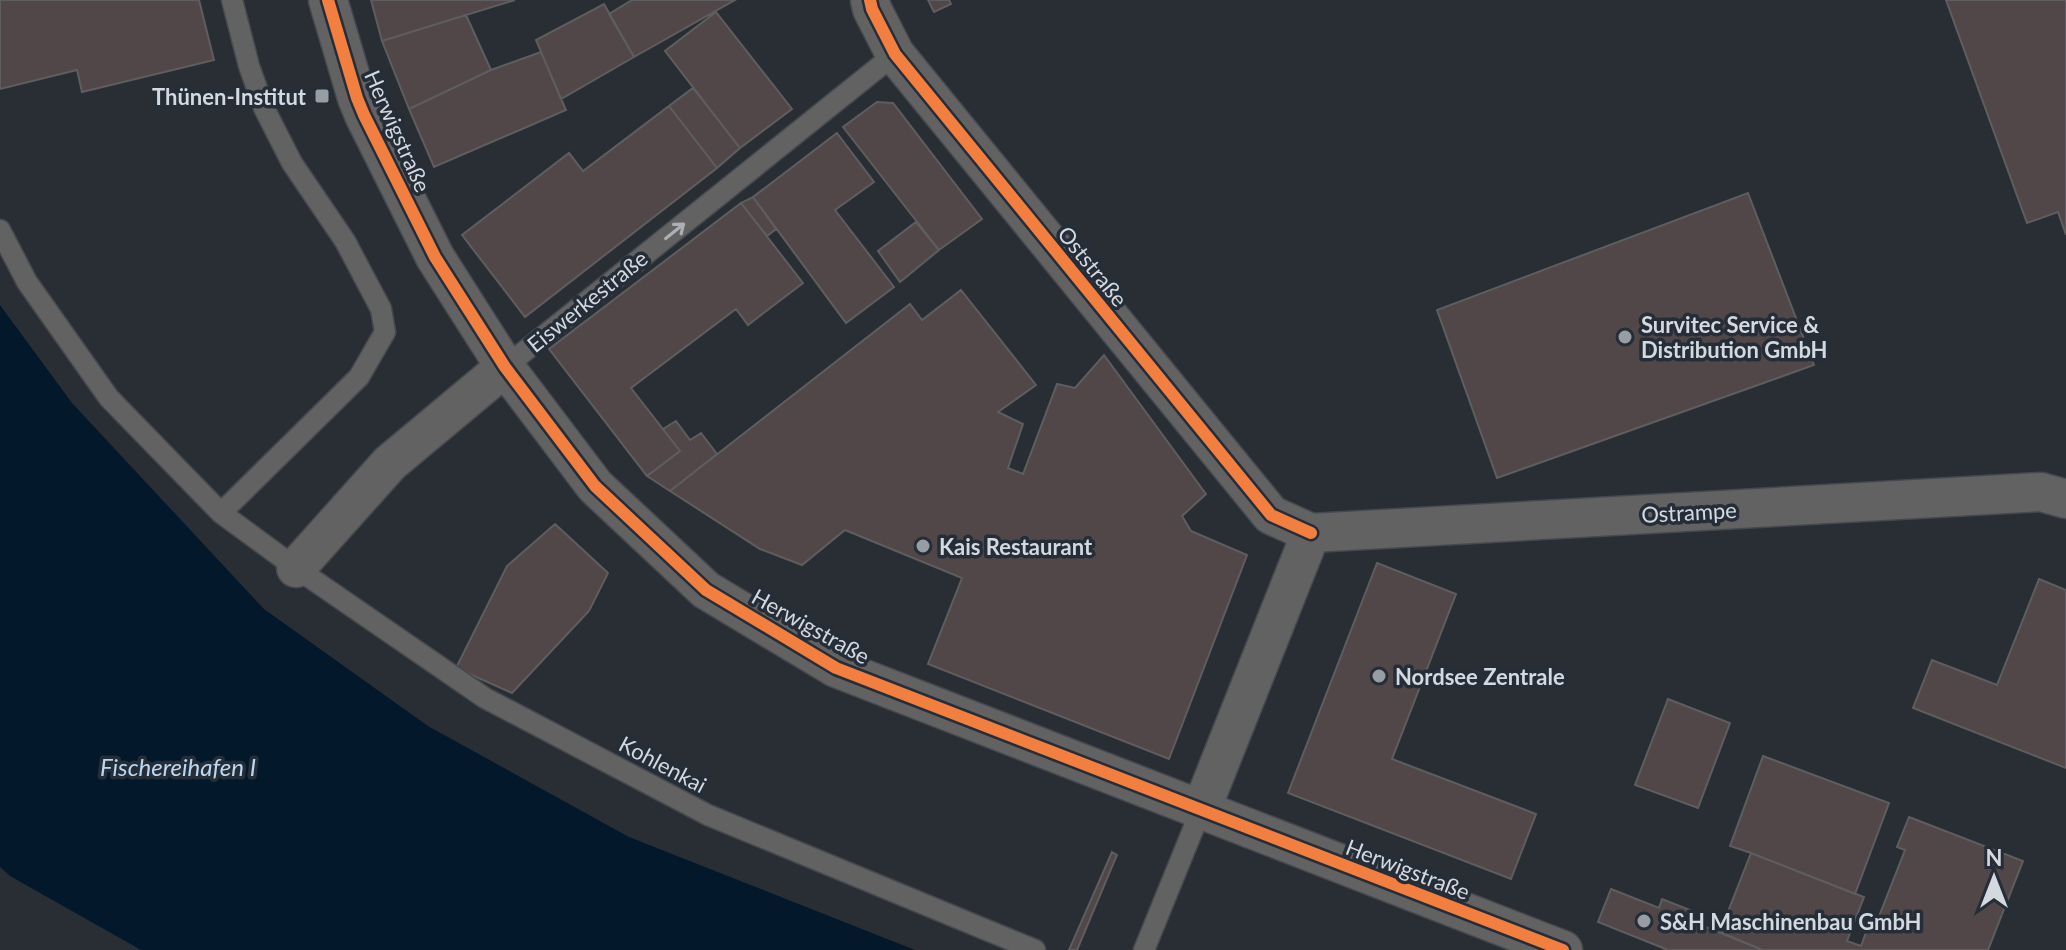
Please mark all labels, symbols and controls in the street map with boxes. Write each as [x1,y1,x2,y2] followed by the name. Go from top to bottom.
[359,66,437,196] street label: Herwigstraße
[152,83,307,110] place label: Thünen-Institut
[313,87,331,105] marker: Thünen-Institut
[1052,220,1134,312] street label: Oststraße
[664,222,685,240] one-way arrow
[521,244,653,358] street label: Eiswerkestraße
[1641,311,1828,363] place label: Survitec Service & Distribution GmbH
[1616,328,1634,346] marker: Survitec Service & Distribution GmbH
[1641,496,1737,528] street label: Ostrampe
[939,533,1093,560] place label: Kais Restaurant
[914,537,932,555] marker: Kais Restaurant
[747,583,875,669] street label: Herwigstraße
[1395,663,1565,690] place label: Nordsee Zentrale
[1370,667,1388,685] marker: Nordsee Zentrale
[615,730,711,798] street label: Kohlenkai
[100,752,256,781] water label: Fischereihafen I
[1342,833,1474,905] street label: Herwigstraße
[1954,838,2034,918] north arrow
[1986,844,2002,871] text: N
[1660,908,1922,935] place label: S&H Maschinenbau GmbH
[1635,912,1653,930] marker: S&H Maschinenbau GmbH

